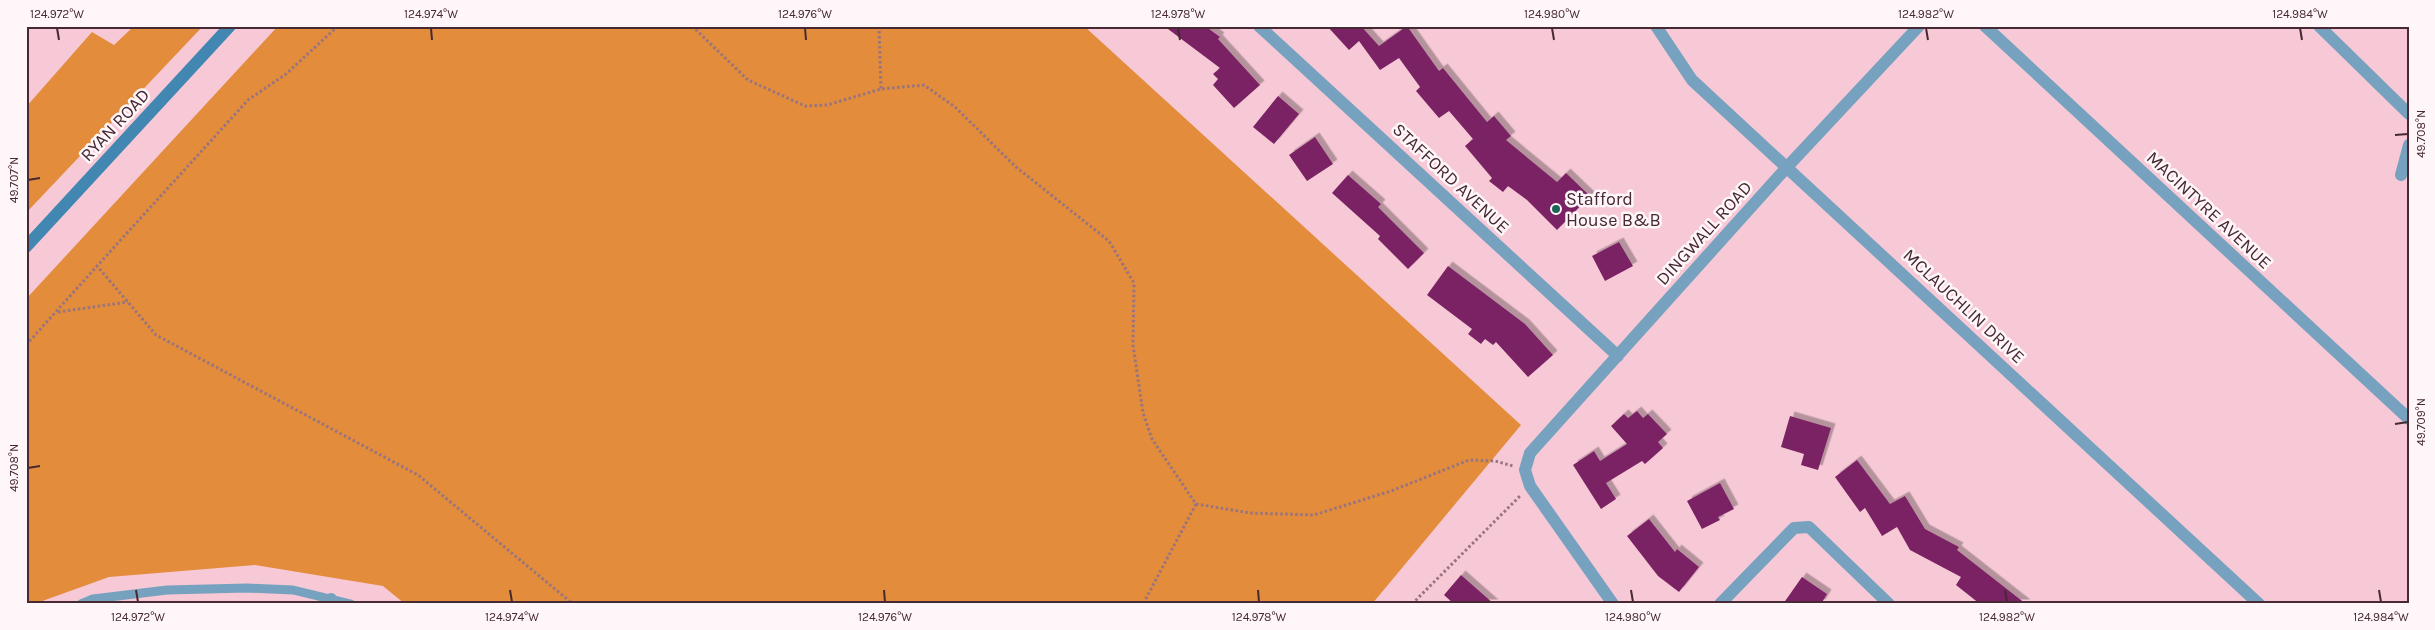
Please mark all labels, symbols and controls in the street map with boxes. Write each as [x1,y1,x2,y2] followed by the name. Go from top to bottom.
[30,7,84,21] text: 124.972°W
[404,7,458,21] text: 124.974°W
[778,7,832,21] text: 124.976°W
[1151,7,1206,21] text: 124.978°W
[1524,7,1580,21] text: 124.980°W
[1898,7,1954,21] text: 124.982°W
[2272,7,2328,21] text: 124.984°W
[76,84,154,166] street label: RYAN ROAD
[2414,110,2428,158] text: 49.708°N
[1388,118,1514,238] street label: STAFFORD AVENUE
[2142,147,2276,273] street label: MACINTYRE AVENUE
[7,157,21,203] text: 49.707°N
[1651,176,1757,290] street label: DINGWALL ROAD
[1566,188,1661,231] place label: Stafford House B&B
[1550,203,1562,215] marker: Stafford House B&B
[1899,244,2029,368] street label: MCLAUCHLIN DRIVE
[2414,398,2428,446] text: 49.709°N
[7,444,21,492] text: 49.708°N
[111,610,165,624] text: 124.972°W
[485,610,539,624] text: 124.974°W
[858,610,912,624] text: 124.976°W
[1232,610,1287,624] text: 124.978°W
[1605,610,1661,624] text: 124.980°W
[1979,610,2035,624] text: 124.982°W
[2353,610,2409,624] text: 124.984°W

